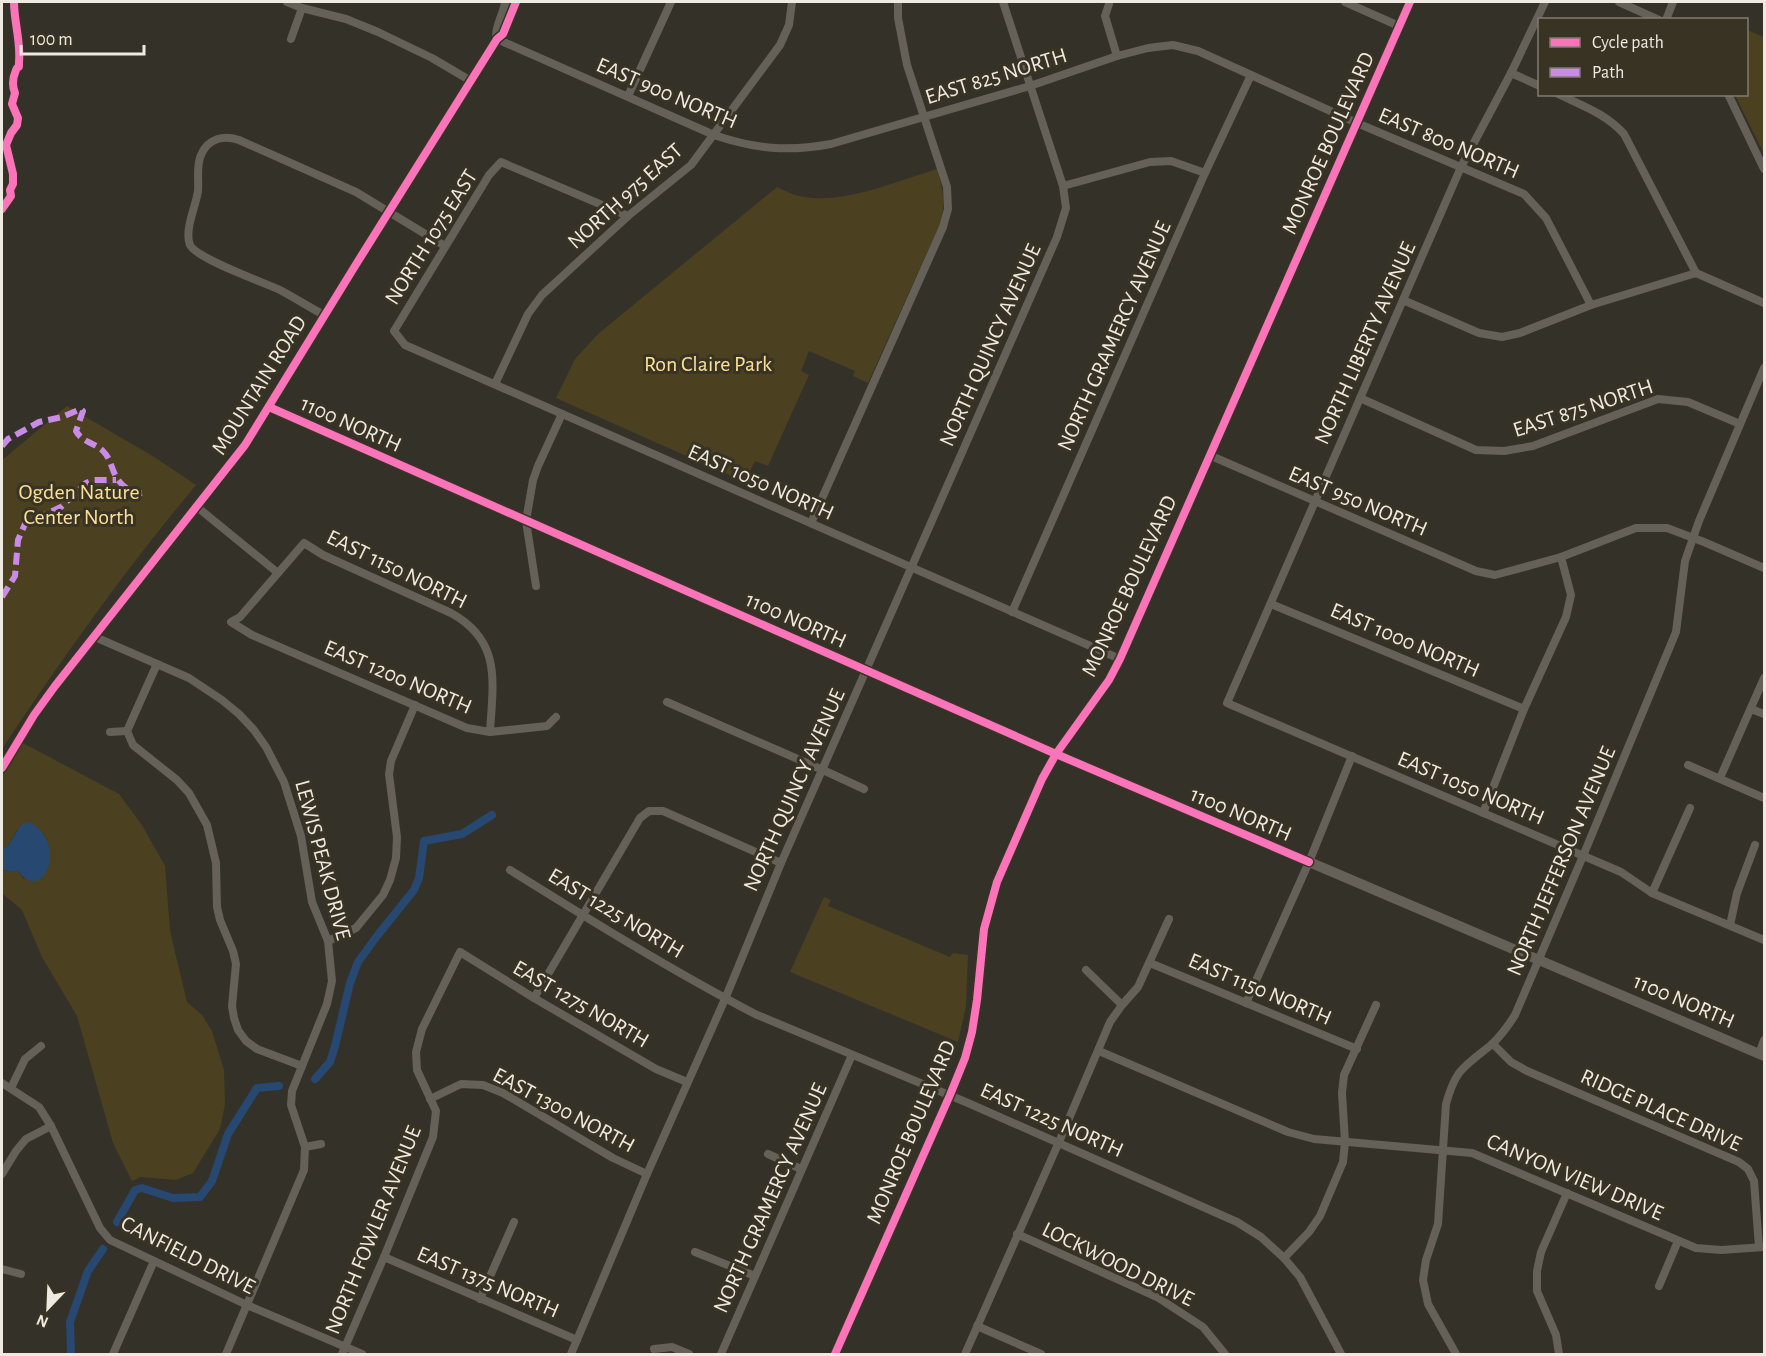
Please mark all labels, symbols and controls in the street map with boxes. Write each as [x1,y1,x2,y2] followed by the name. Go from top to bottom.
[21,18,144,56] scale bar
[1538,18,1748,96] legend
[30,31,73,49] text: 100 m
[1592,34,1664,52] text: Cycle path
[923,44,1069,108] street label: EAST 825 NORTH
[1278,49,1378,237] street label: MONROE BOULEVARD
[593,53,741,133] street label: EAST 900 NORTH
[1592,64,1624,82] text: Path
[1375,103,1523,183] street label: EAST 800 NORTH
[563,139,687,253] street label: NORTH 975 EAST
[381,165,481,308] street label: NORTH 1075 EAST
[1053,217,1175,454] street label: NORTH GRAMERCY AVENUE
[1310,238,1420,448] street label: NORTH LIBERTY AVENUE
[935,240,1045,450] street label: NORTH QUINCY AVENUE
[207,312,311,458] street label: MOUNTAIN ROAD
[644,353,772,375] park label: Ron Claire Park
[1510,375,1656,441] street label: EAST 875 NORTH
[297,392,405,456] street label: 1100 NORTH
[685,440,837,524] street label: EAST 1050 NORTH
[1285,462,1431,540] street label: EAST 950 NORTH
[18,481,140,528] park label: Ogden Nature Center North
[1077,492,1181,680] street label: MONROE BOULEVARD
[323,526,471,612] street label: EAST 1150 NORTH
[742,588,850,652] street label: 1100 NORTH
[1327,599,1483,681] street label: EAST 1000 NORTH
[321,636,475,718] street label: EAST 1200 NORTH
[739,685,849,895] street label: NORTH QUINCY AVENUE
[1503,743,1619,979] street label: NORTH JEFFERSON AVENUE
[1394,747,1548,829] street label: EAST 1050 NORTH
[291,778,355,943] street label: LEWIS PEAK DRIVE
[1187,783,1295,845] street label: 1100 NORTH
[544,864,688,962] street label: EAST 1225 NORTH
[1185,949,1335,1029] street label: EAST 1150 NORTH
[509,956,653,1052] street label: EAST 1275 NORTH
[1630,970,1738,1032] street label: 1100 NORTH
[862,1037,960,1227] street label: MONROE BOULEVARD
[489,1063,639,1157] street label: EAST 1300 NORTH
[1577,1065,1745,1155] street label: RIDGE PLACE DRIVE
[709,1079,831,1316] street label: NORTH GRAMERCY AVENUE
[977,1079,1127,1161] street label: EAST 1225 NORTH
[321,1122,425,1337] street label: NORTH FOWLER AVENUE
[1483,1130,1667,1224] street label: CANYON VIEW DRIVE
[117,1212,259,1298] street label: CANFIELD DRIVE
[1039,1218,1198,1310] street label: LOCKWOOD DRIVE
[414,1242,562,1322] street label: EAST 1375 NORTH
[18,1278,78,1338] north arrow
[34,1311,51,1330] text: N

